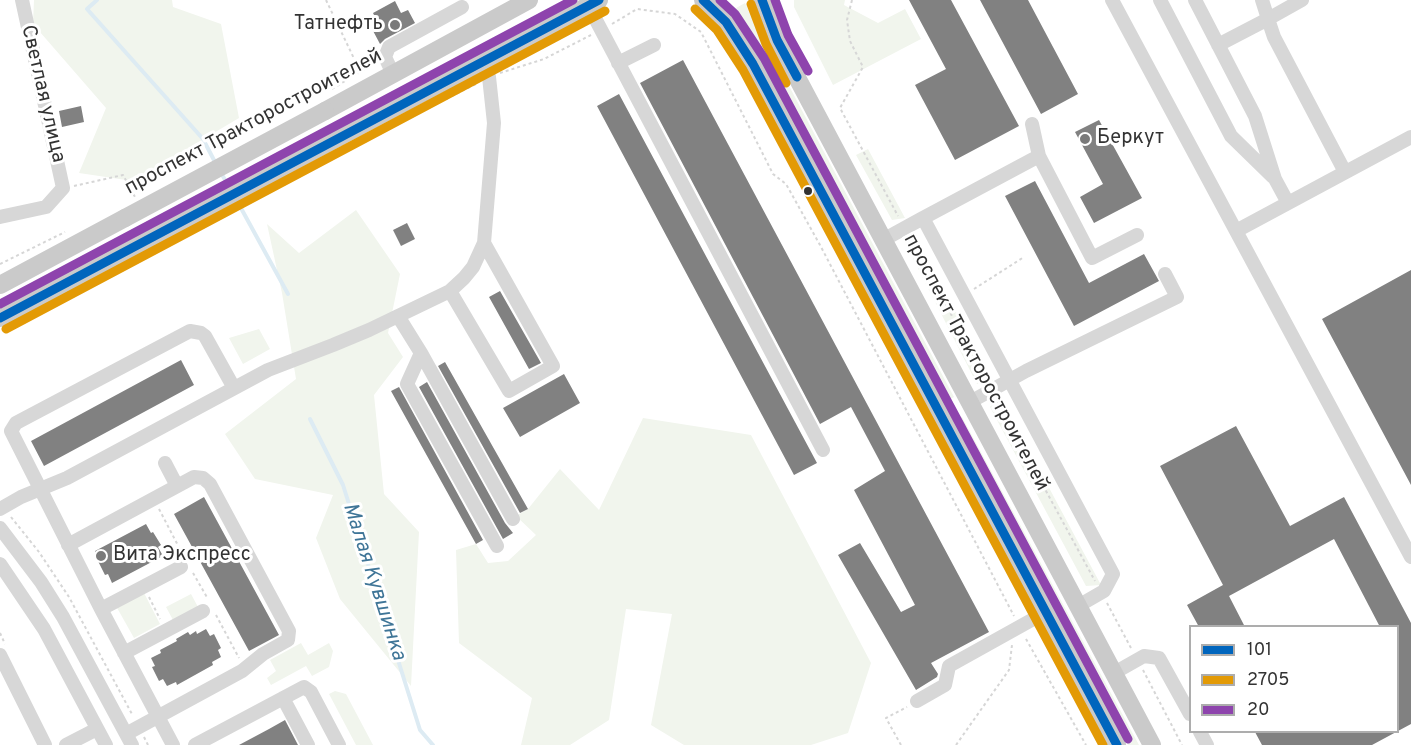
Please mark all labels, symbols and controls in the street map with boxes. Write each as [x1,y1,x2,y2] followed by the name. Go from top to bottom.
[294,13,383,37] place label: Татнефть
[388,18,402,32] marker: Татнефть
[15,23,69,165] street label: Светлая улица
[121,45,387,201] street label: проспект Тракторостроителей
[1097,127,1164,151] place label: Беркут
[1078,132,1092,146] marker: Беркут
[802,185,814,197] unlabelled marker
[897,230,1053,496] street label: проспект Тракторостроителей
[336,500,410,664] water label: Малая Кувшинка
[113,544,251,568] place label: Вита Экспресс
[94,549,108,563] marker: Вита Экспресс
[1189,625,1399,733] legend
[1247,639,1272,662] text: 101
[1247,669,1289,692] text: 2705
[1247,699,1270,722] text: 20

